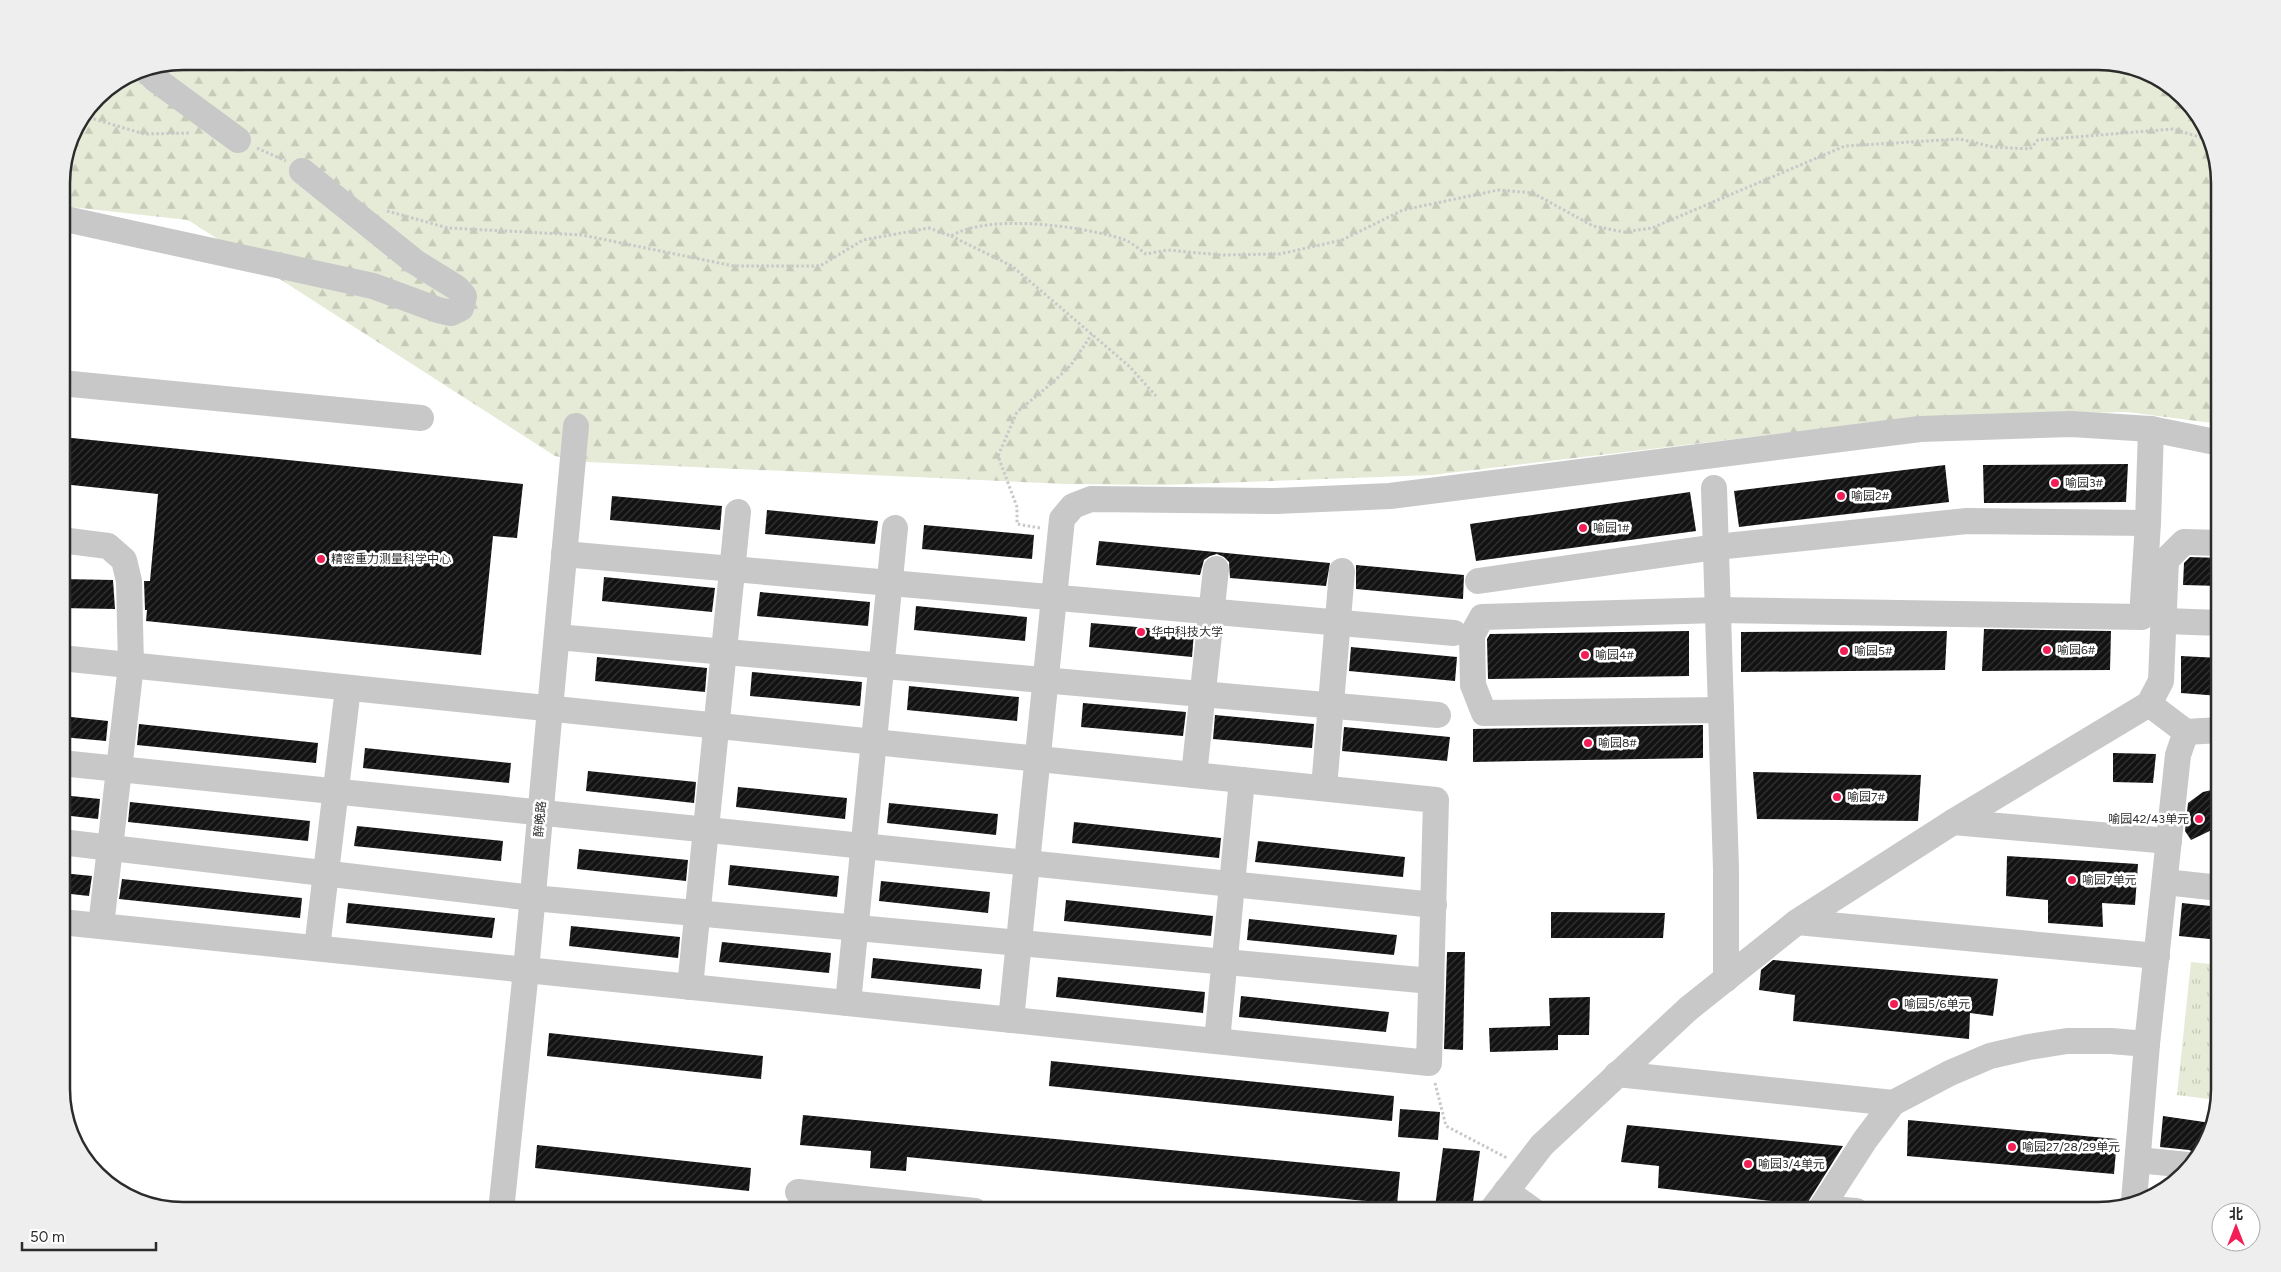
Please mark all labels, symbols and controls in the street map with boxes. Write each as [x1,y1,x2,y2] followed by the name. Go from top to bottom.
[2065,476,2104,490] place label: 喻园3#
[2049,477,2061,489] marker: 喻园3#
[1851,489,1890,503] place label: 喻园2#
[1835,490,1847,502] marker: 喻园2#
[1593,521,1630,535] place label: 喻园1#
[1577,522,1589,534] marker: 喻园1#
[331,552,451,566] place label: 精密重力测量科学中心
[315,553,327,565] marker: 精密重力测量科学中心
[1151,625,1223,639] place label: 华中科技大学
[1135,626,1147,638] marker: 华中科技大学
[2057,643,2096,657] place label: 喻园6#
[1854,644,1893,658] place label: 喻园5#
[2041,644,2053,656] marker: 喻园6#
[1838,645,1850,657] marker: 喻园5#
[1595,648,1634,662] place label: 喻园4#
[1579,649,1591,661] marker: 喻园4#
[1598,736,1637,750] place label: 喻园8#
[1582,737,1594,749] marker: 喻园8#
[1847,790,1885,804] place label: 喻园7#
[1831,791,1843,803] marker: 喻园7#
[531,800,549,838] street label: 醉晚路
[2108,812,2189,826] place label: 喻园42/43单元
[2193,813,2205,825] marker: 喻园42/43单元
[2082,873,2136,887] place label: 喻园7单元
[2066,874,2078,886] marker: 喻园7单元
[1904,997,1970,1011] place label: 喻园5/6单元
[1888,998,1900,1010] marker: 喻园5/6单元
[2022,1140,2120,1154] place label: 喻园27/28/29单元
[2006,1141,2018,1153] marker: 喻园27/28/29单元
[1758,1157,1825,1171] place label: 喻园3/4单元
[1742,1158,1754,1170] marker: 喻园3/4单元
[2211,1202,2261,1252] north arrow
[2229,1206,2243,1223] text: 北
[22,1220,156,1252] scale bar
[30,1228,65,1246] text: 50 m

